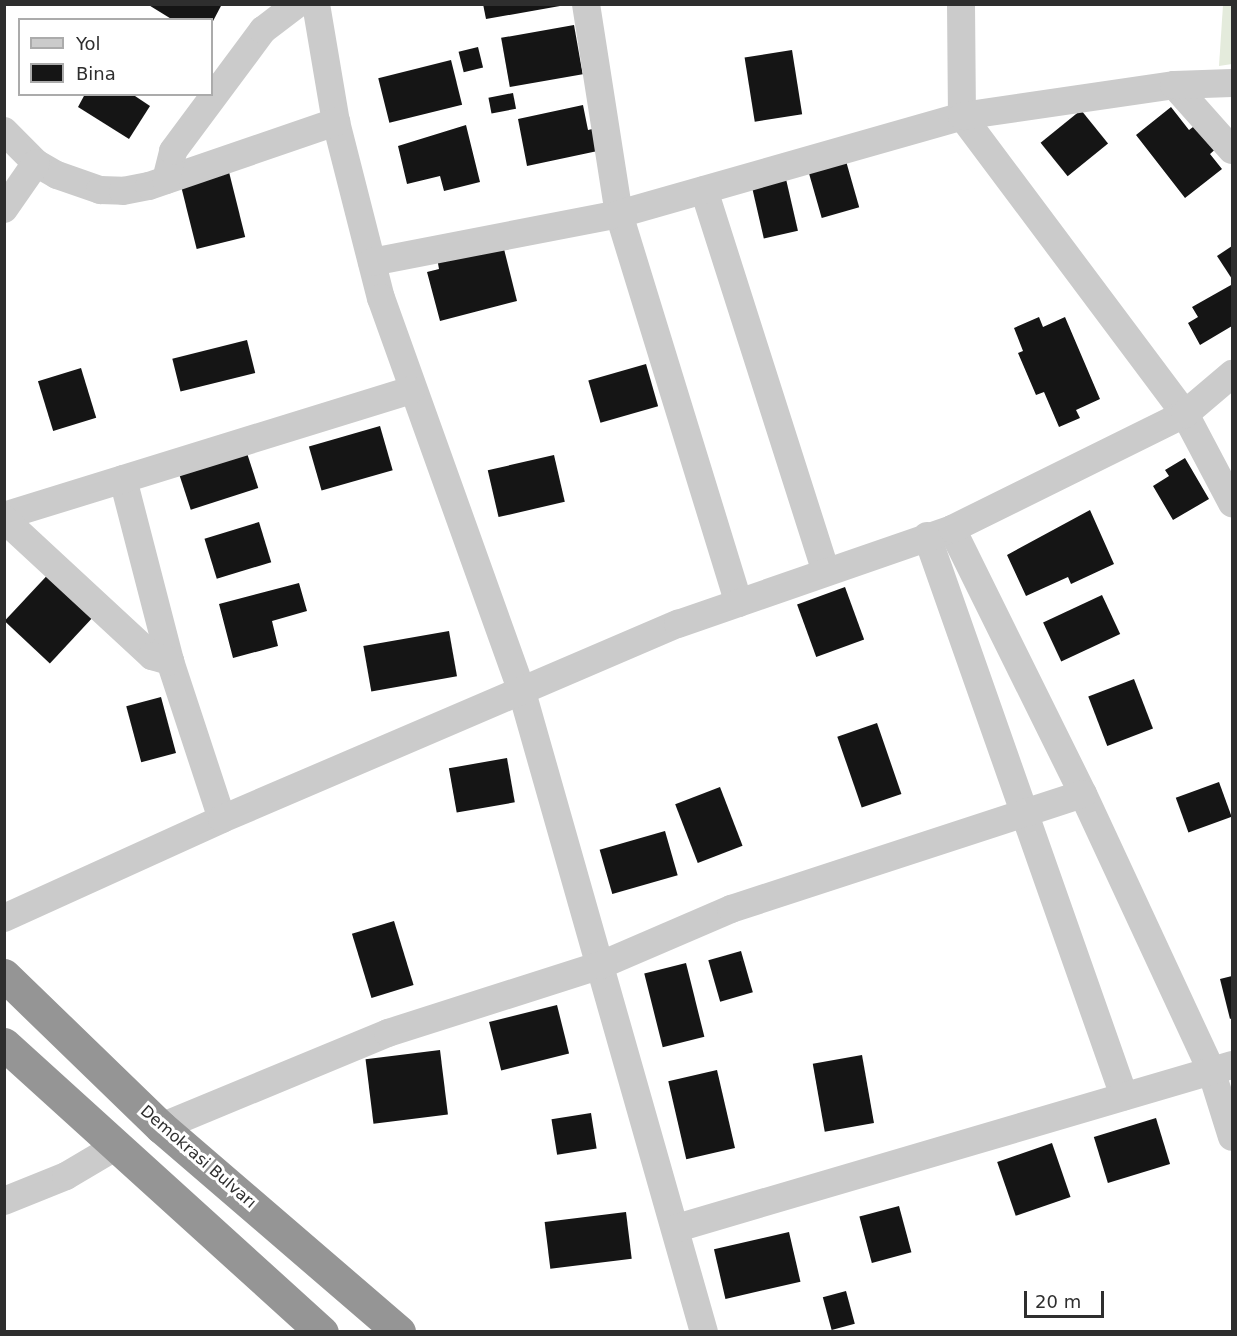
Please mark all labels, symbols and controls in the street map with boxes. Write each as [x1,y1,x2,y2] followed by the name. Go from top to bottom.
[18,18,213,96] legend
[76,33,101,54] text: Yol
[76,63,116,84] text: Bina
[136,1102,260,1212] street label: Demokrasi Bulvarı
[1027,1279,1106,1317] scale bar
[1035,1291,1081,1312] text: 20 m

